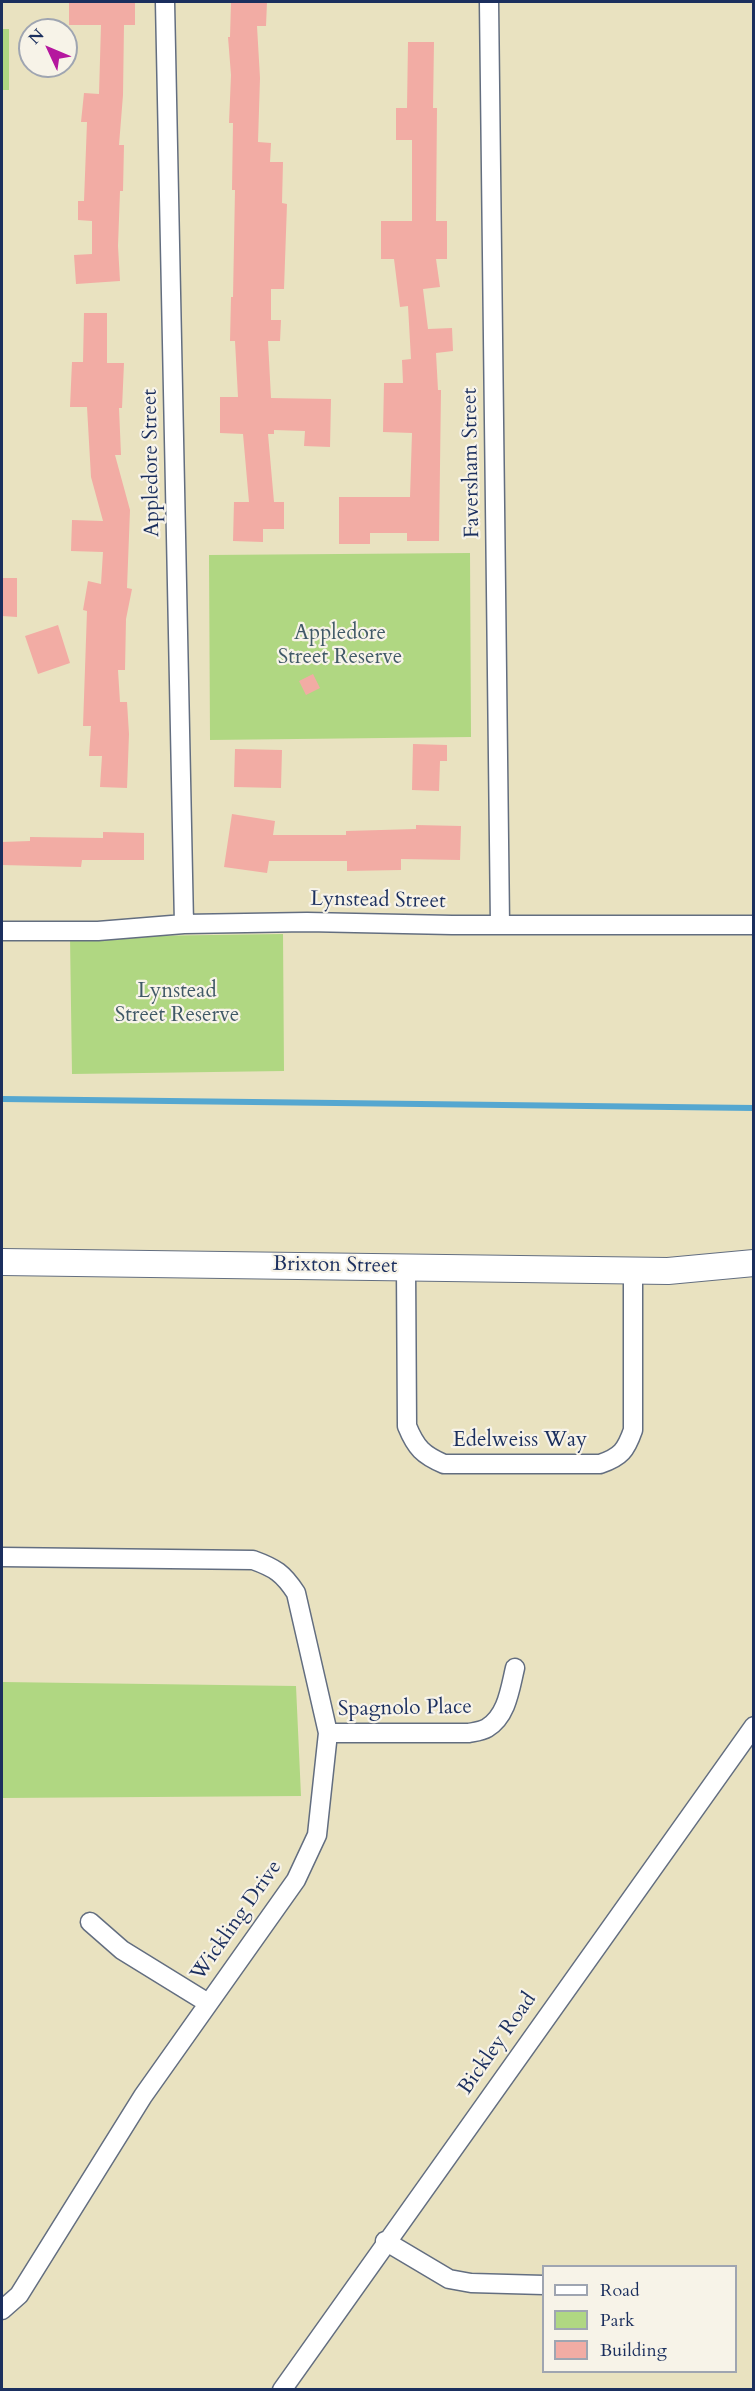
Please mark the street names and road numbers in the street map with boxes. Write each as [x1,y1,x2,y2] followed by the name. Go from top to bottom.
[458,388,486,538] street label: Faversham Street
[138,389,166,537] street label: Appledore Street
[310,887,446,915] street label: Lynstead Street
[273,1252,397,1280] street label: Brixton Street
[453,1428,587,1454] street label: Edelweiss Way
[338,1695,472,1723] street label: Spagnolo Place
[186,1856,288,1986] street label: Wickling Drive
[454,1988,542,2100] street label: Bickley Road

